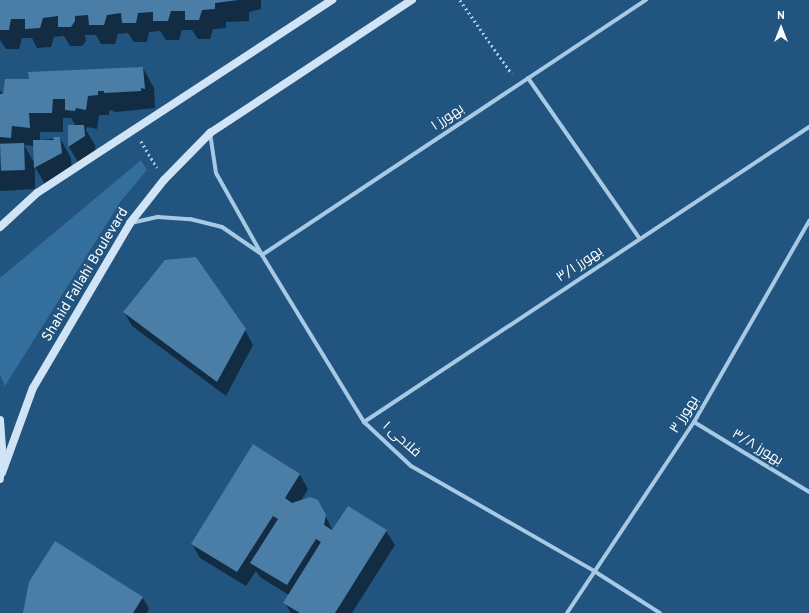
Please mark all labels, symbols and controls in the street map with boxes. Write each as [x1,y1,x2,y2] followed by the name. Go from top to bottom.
[761,8,801,48] north arrow
[777,9,785,23] text: N
[428,101,468,135] street label: بهورز ۱
[39,205,133,345] street label: Shahid Fallahi Boulevard
[554,243,606,287] street label: بهورز ۳/۱
[667,393,703,437] street label: بهورز ۳
[378,418,424,462] street label: فلاحی ۱
[728,426,786,470] street label: بهورز ۳/۸

